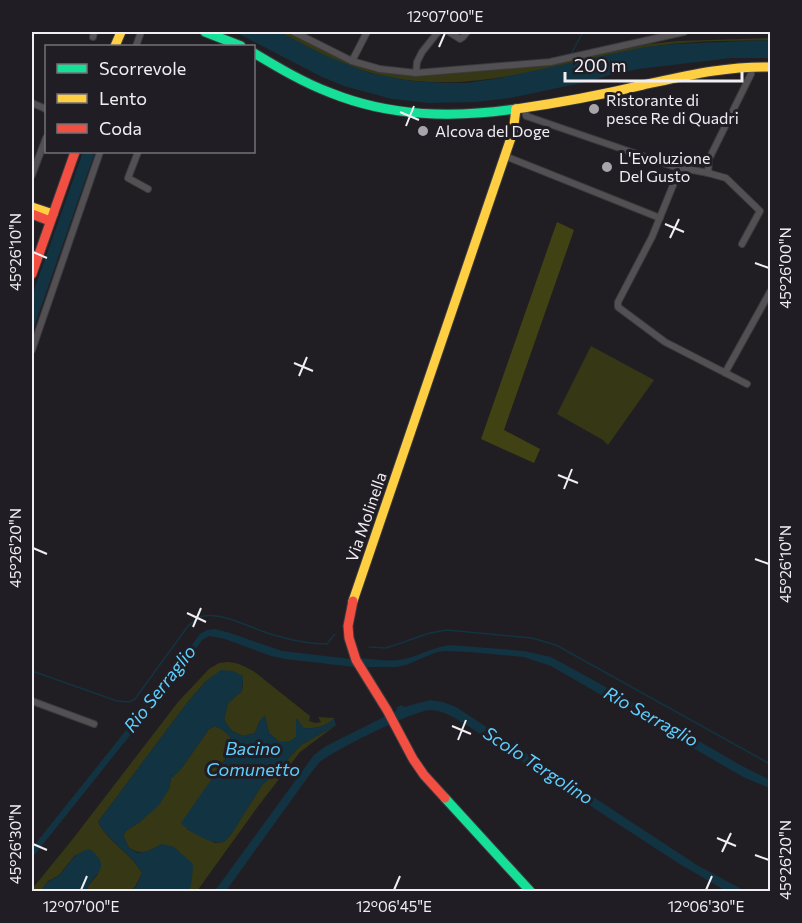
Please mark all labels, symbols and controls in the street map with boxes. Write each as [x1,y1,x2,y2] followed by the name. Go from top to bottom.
[407,7,483,25] text: 12°07'00"E
[45,45,255,153] legend
[565,45,742,83] scale bar
[574,54,627,76] text: 200 m
[99,57,186,79] text: Scorrevole
[99,87,147,109] text: Lento
[606,90,739,127] place label: Ristorante di pesce Re di Quadri
[587,102,601,116] marker: Ristorante di pesce Re di Quadri
[99,117,142,139] text: Coda
[435,121,550,140] place label: Alcova del Doge
[416,124,430,138] marker: Alcova del Doge
[619,148,710,185] place label: L'Evoluzione Del Gusto
[600,160,614,174] marker: L'Evoluzione Del Gusto
[6,213,24,291] text: 45°26'10"N
[776,227,794,309] text: 45°26'00"N
[341,469,390,564] street label: Via Molinella
[6,508,24,588] text: 45°26'20"N
[776,525,794,603] text: 45°26'10"N
[118,641,200,736] water label: Rio Serraglio
[601,681,702,751] water label: Rio Serraglio
[480,722,598,809] water label: Scolo Tergolino
[206,737,300,780] water label: Bacino Comunetto
[6,804,24,884] text: 45°26'30"N
[776,820,794,900] text: 45°26'20"N
[43,897,119,915] text: 12°07'00"E
[356,897,432,915] text: 12°06'45"E
[668,897,744,915] text: 12°06'30"E

